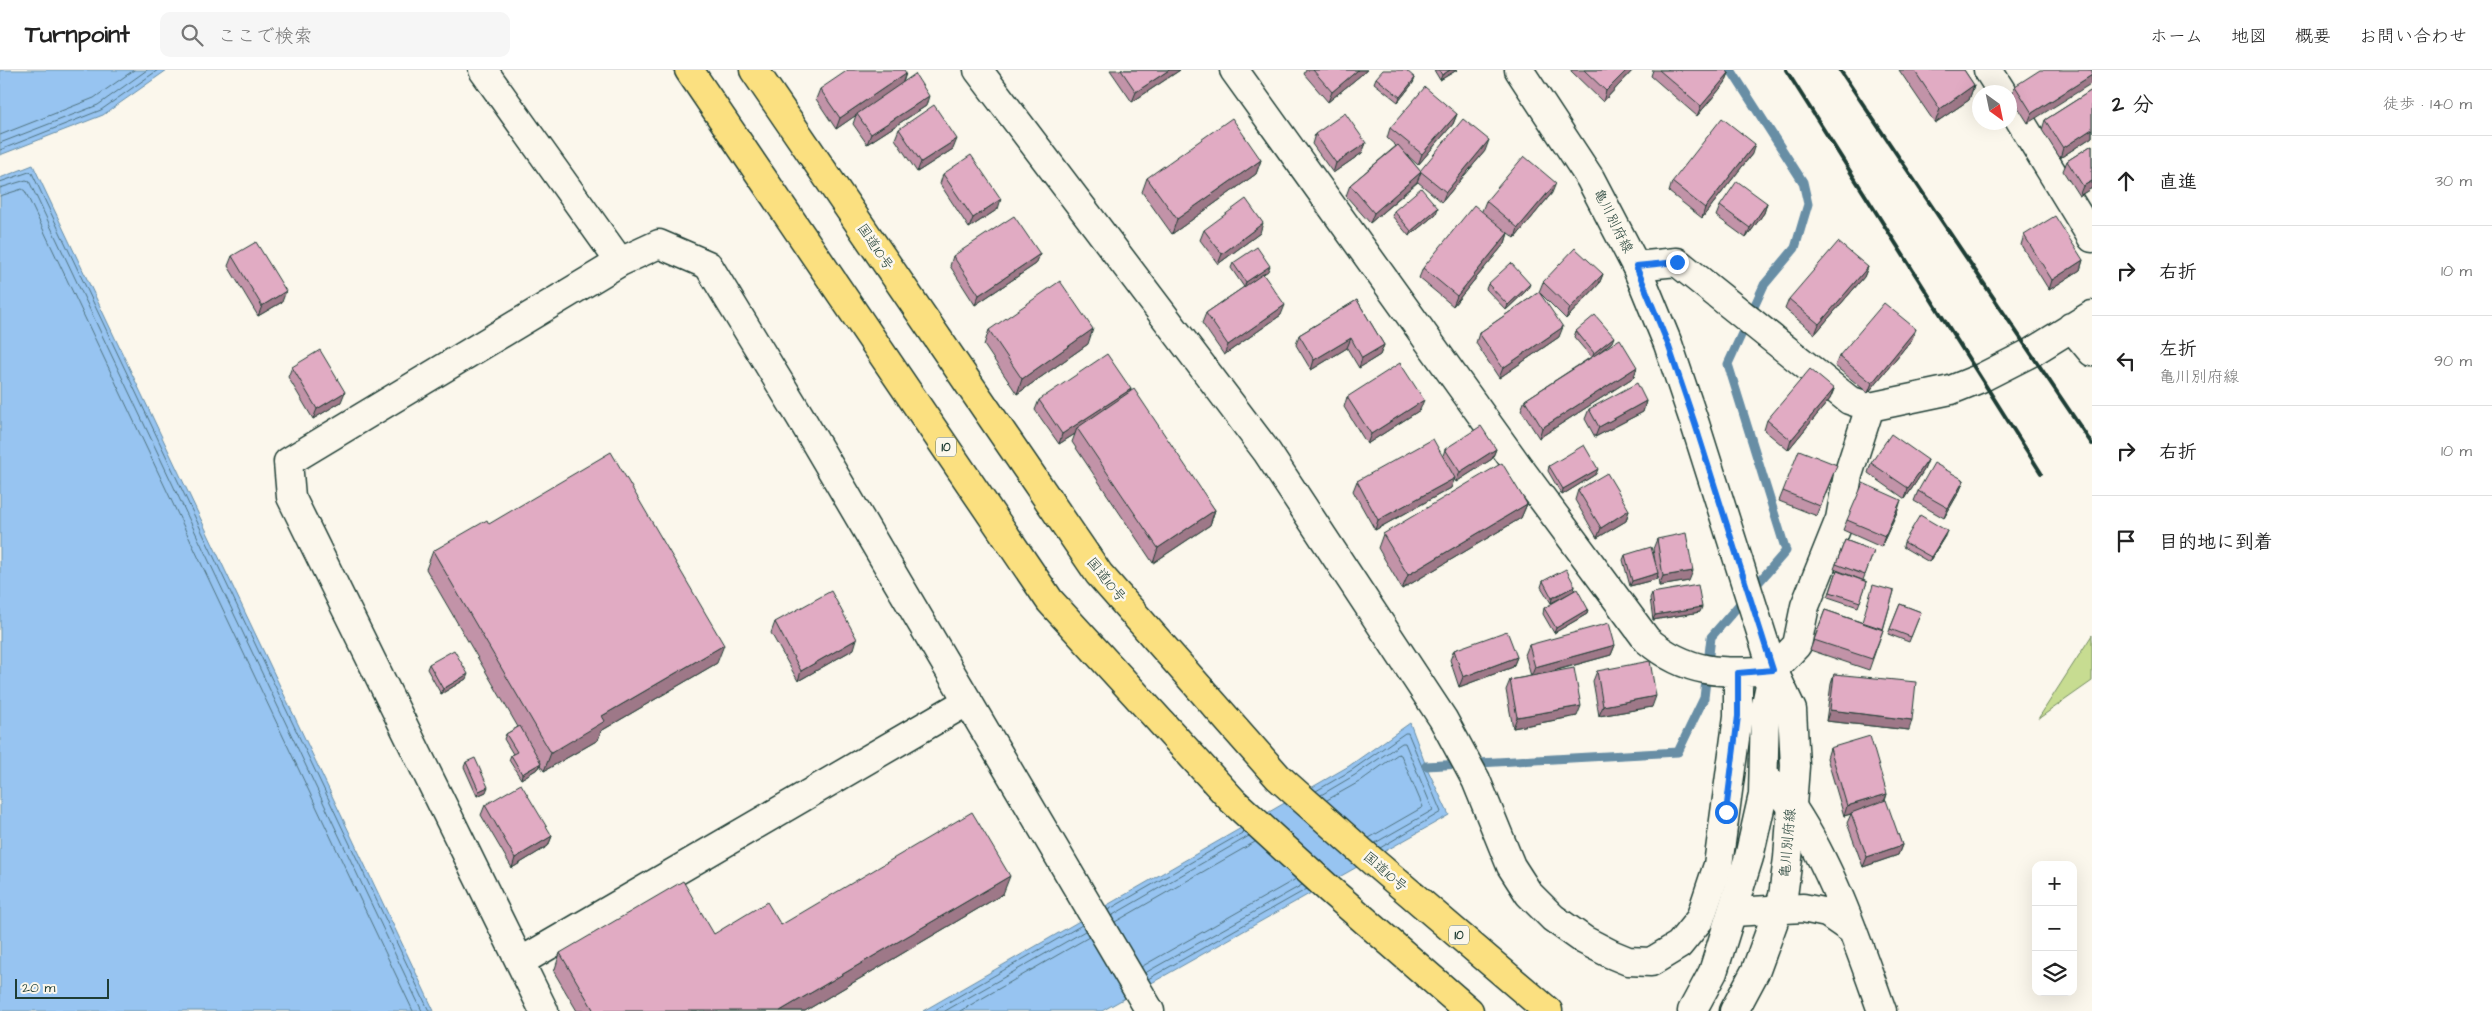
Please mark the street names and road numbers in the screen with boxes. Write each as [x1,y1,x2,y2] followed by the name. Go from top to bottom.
[1588,185,1638,257] street label: 亀川別府線
[852,220,898,274] street label: 国道10号
[936,438,956,457] road number: 10
[1082,553,1130,607] street label: 国道10号
[1775,807,1801,879] street label: 亀川別府線
[1359,847,1411,897] street label: 国道10号
[1449,926,1469,944] road number: 10

